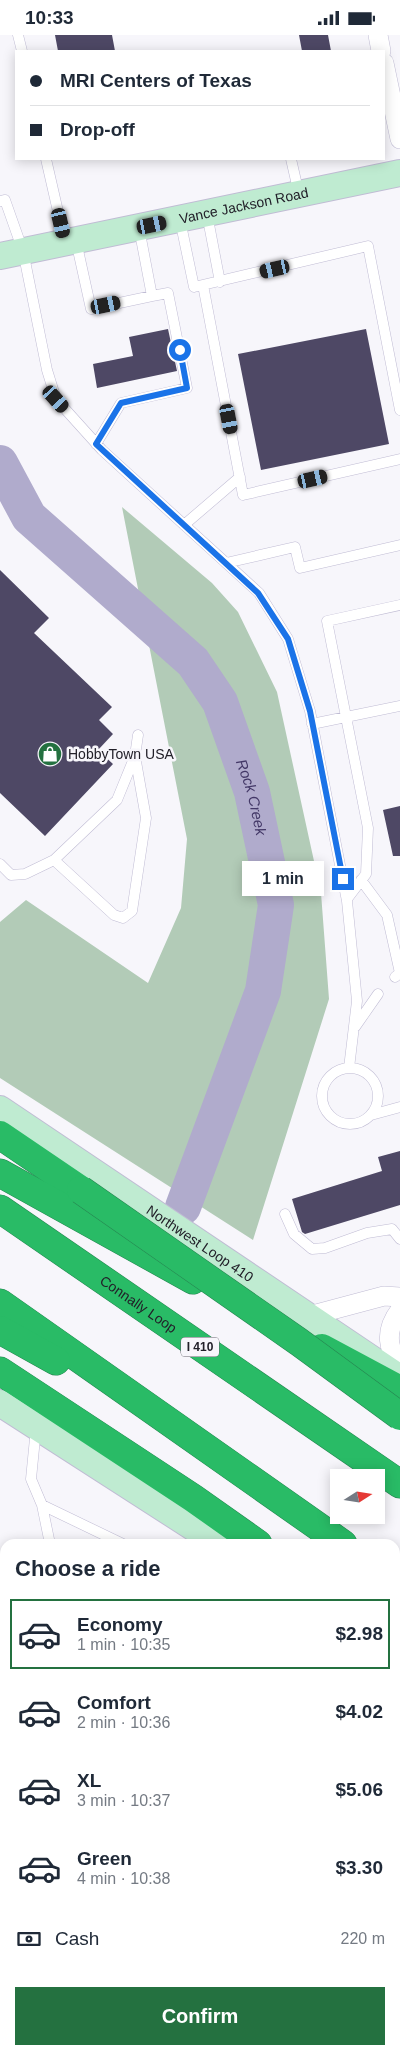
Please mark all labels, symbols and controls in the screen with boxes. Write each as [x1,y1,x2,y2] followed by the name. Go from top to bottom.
[25,7,74,28] text: 10:33
[60,70,252,91] text: MRI Centers of Texas
[60,119,135,140] text: Drop-off
[178,184,310,227] street label: Vance Jackson Road
[50,207,71,239] car
[135,215,168,235] car
[258,258,291,280] car
[89,295,122,315] car
[169,339,191,361] route start
[40,383,71,415] car
[218,403,239,435] car
[296,468,329,490] car
[37,741,63,767] shop icon: HobbyTown USA
[68,746,174,762] place label: HobbyTown USA
[233,757,270,838] water label: Rock Creek
[243,861,326,897] callout: 1 min
[332,868,354,890] route end
[262,870,304,887] text: 1 min
[143,1202,257,1285] street label: Northwest Loop 410
[97,1272,180,1336] street label: Connally Loop
[181,1337,219,1356] road number: I 410
[330,1469,385,1524] north arrow
[330,1469,385,1524] map controls
[15,1556,160,1581] text: Choose a ride
[17,1612,62,1657] icon: car
[77,1614,163,1635] text: Economy
[335,1623,383,1644] text: $2.98
[77,1636,170,1653] text: 1 min · 10:35
[17,1690,62,1735] icon: car
[77,1692,151,1713] text: Comfort
[335,1701,383,1722] text: $4.02
[77,1714,170,1731] text: 2 min · 10:36
[17,1768,62,1813] icon: car
[77,1770,101,1791] text: XL
[335,1779,383,1800] text: $5.06
[77,1792,170,1809] text: 3 min · 10:37
[17,1846,62,1891] icon: car
[77,1848,132,1869] text: Green
[335,1857,383,1878] text: $3.30
[77,1870,170,1887] text: 4 min · 10:38
[15,1925,43,1953] icon: cash
[55,1928,99,1949] text: Cash
[341,1930,385,1947] text: 220 m
[15,1987,385,2045] button: Confirm

